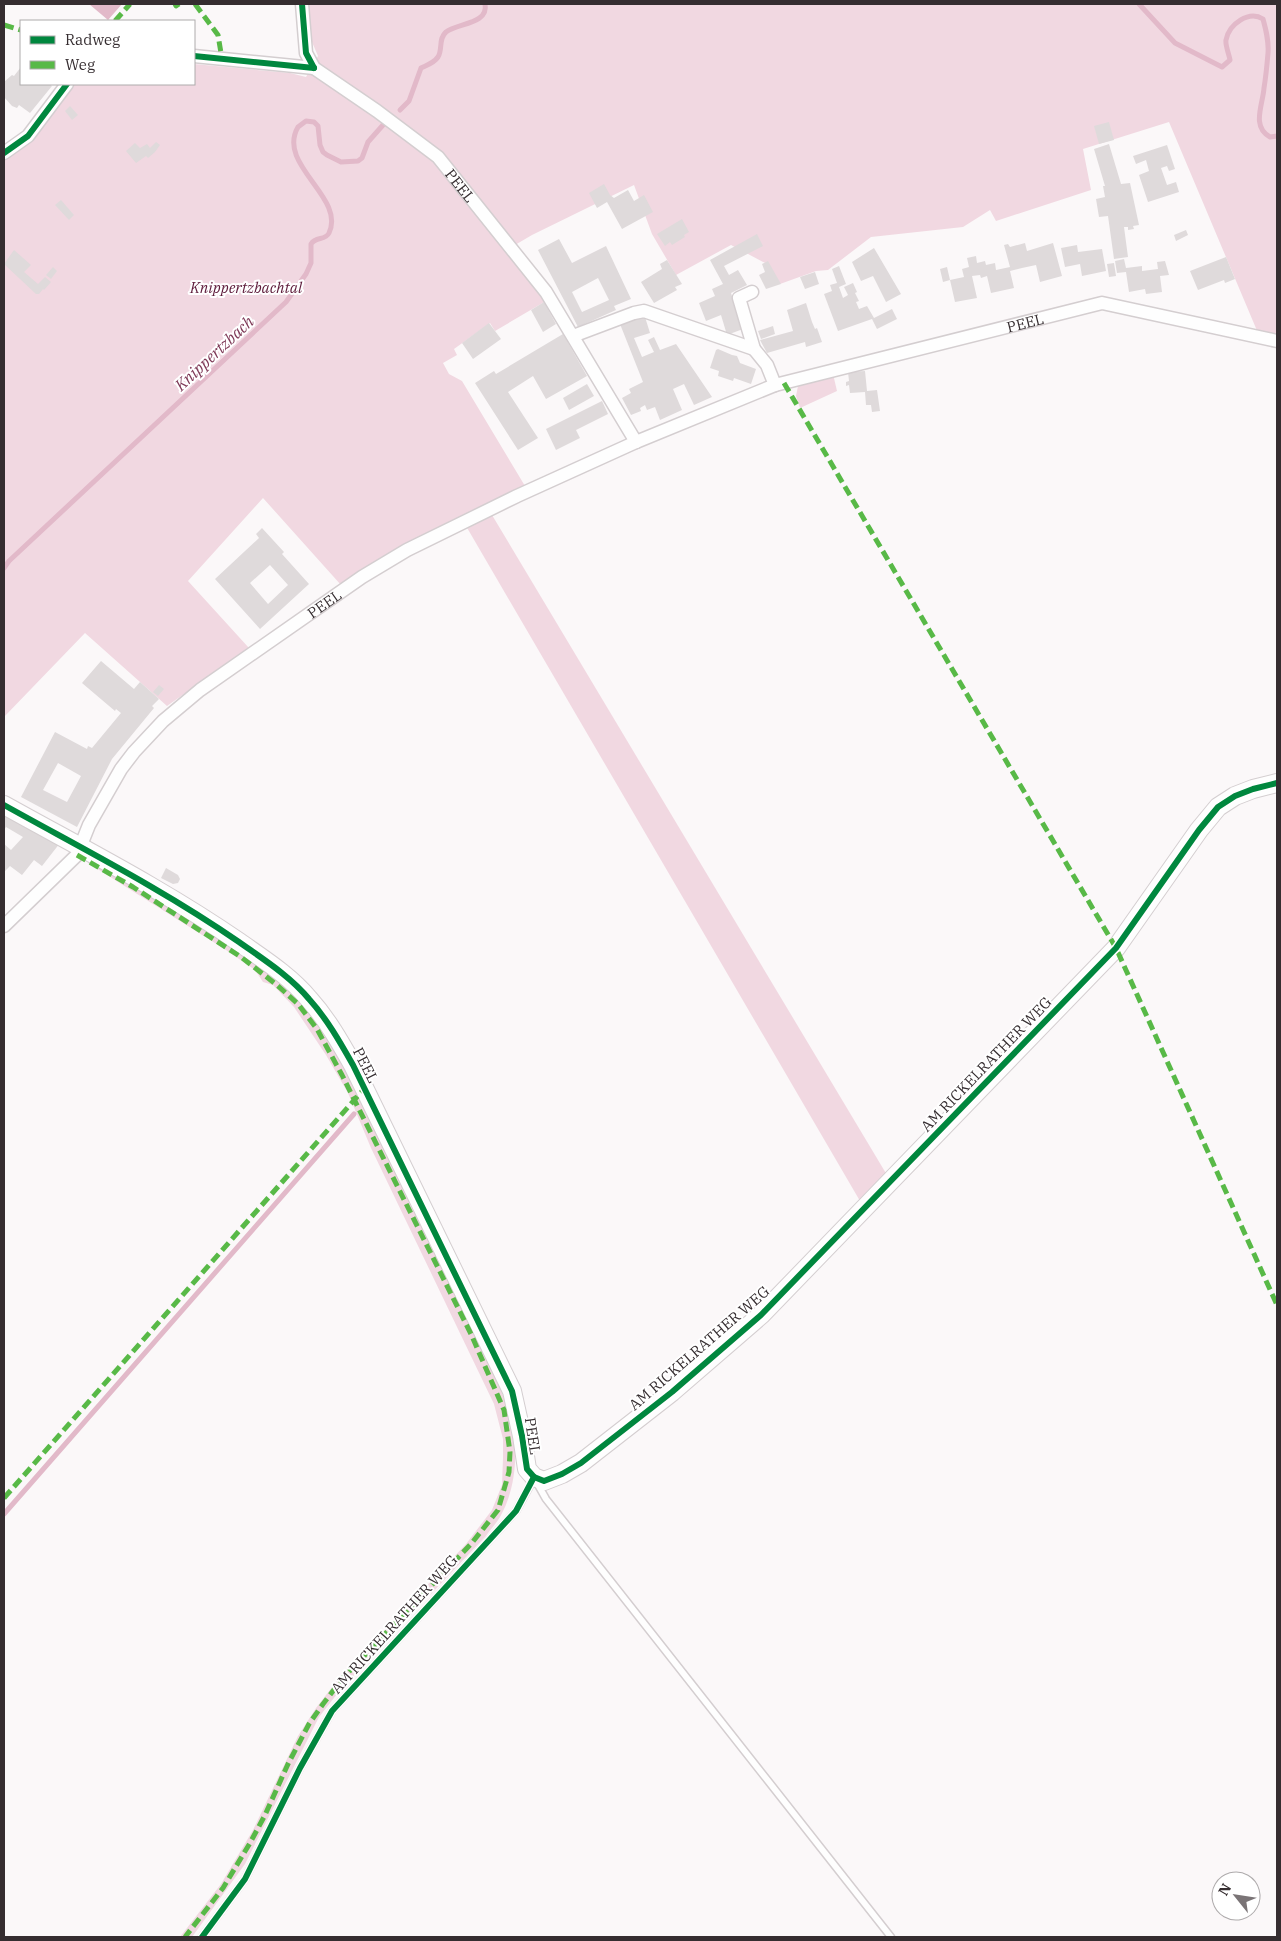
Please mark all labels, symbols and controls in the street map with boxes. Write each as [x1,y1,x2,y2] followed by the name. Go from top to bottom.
[20,20,195,85] legend
[65,30,120,49] text: Radweg
[65,55,95,74] text: Weg
[441,165,480,206] street label: PEEL
[189,278,303,297] park label: Knippertzbachtal
[1005,308,1046,336] street label: PEEL
[170,311,258,395] water label: Knippertzbach
[303,585,345,622] street label: PEEL
[917,992,1056,1135] street label: AM RICKELRATHER WEG
[349,1044,383,1086] street label: PEEL
[625,1282,773,1414] street label: AM RICKELRATHER WEG
[521,1416,545,1456] street label: PEEL
[327,1550,462,1697] street label: AM RICKELRATHER WEG
[1211,1871,1261,1921] north arrow
[1214,1880,1235,1899] text: N

